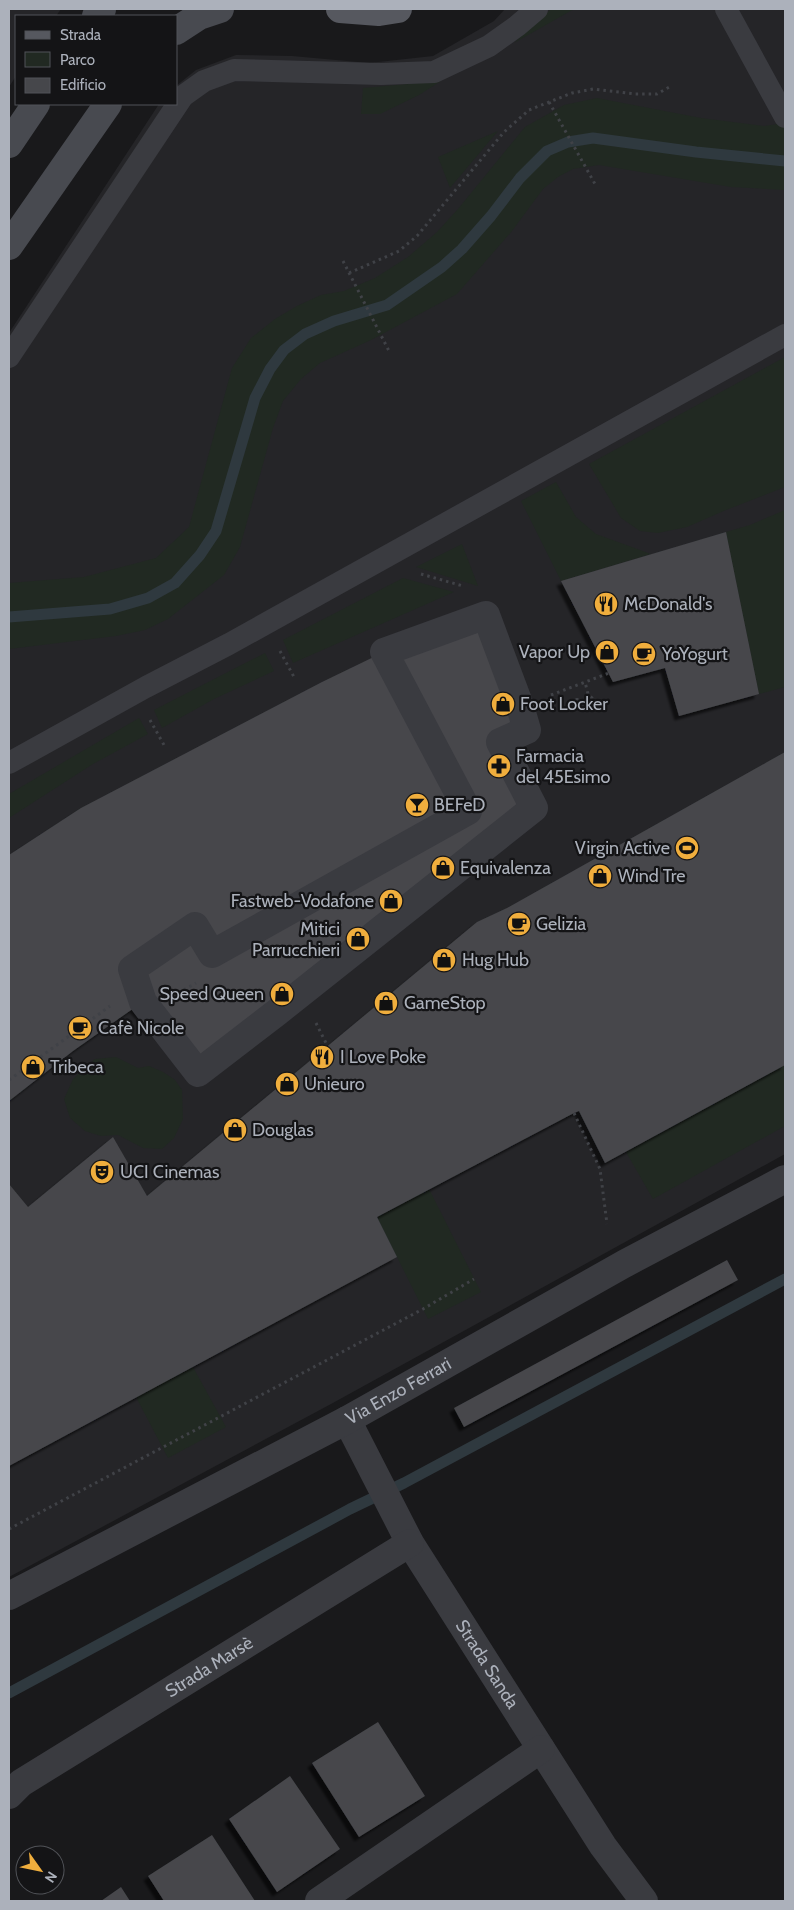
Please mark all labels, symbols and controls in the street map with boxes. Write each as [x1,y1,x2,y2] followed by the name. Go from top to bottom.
[15,15,178,105] legend
[60,26,102,44] text: Strada
[60,51,95,69] text: Parco
[60,76,106,94] text: Edificio
[593,591,619,617] restaurant icon: McDonald's
[624,593,712,615] place label: McDonald's
[594,639,620,665] shop icon: Vapor Up
[519,641,590,663] place label: Vapor Up
[631,641,657,667] cafe icon: YoYogurt
[661,643,728,665] place label: YoYogurt
[490,691,516,717] shop icon: Foot Locker
[520,693,608,715] place label: Foot Locker
[516,745,611,788] place label: Farmacia del 45Esimo
[486,753,512,779] pharmacy icon: Farmacia del 45Esimo
[404,792,430,818] bar icon: BEFeD
[434,794,485,816] place label: BEFeD
[674,835,700,861] sports icon: Virgin Active
[575,837,670,859] place label: Virgin Active
[430,855,456,881] shop icon: Equivalenza
[460,857,551,879] place label: Equivalenza
[587,863,613,889] shop icon: Wind Tre
[618,865,686,887] place label: Wind Tre
[378,888,404,914] shop icon: Fastweb-Vodafone
[231,890,374,912] place label: Fastweb-Vodafone
[506,911,532,937] cafe icon: Gelizia
[536,913,587,935] place label: Gelizia
[252,918,340,961] place label: Mitici Parrucchieri
[345,926,371,952] shop icon: Mitici Parrucchieri
[431,947,457,973] shop icon: Hug Hub
[462,949,529,971] place label: Hug Hub
[269,981,295,1007] shop icon: Speed Queen
[159,983,264,1005] place label: Speed Queen
[373,990,399,1016] shop icon: GameStop
[404,992,486,1014] place label: GameStop
[67,1015,93,1041] cafe icon: Cafè Nicole
[98,1017,184,1039] place label: Cafè Nicole
[309,1044,335,1070] restaurant icon: I Love Poke
[340,1046,426,1068] place label: I Love Poke
[20,1054,46,1080] shop icon: Tribeca
[50,1056,104,1078] place label: Tribeca
[274,1071,300,1097] shop icon: Unieuro
[304,1073,365,1095] place label: Unieuro
[222,1117,248,1143] shop icon: Douglas
[252,1119,314,1141] place label: Douglas
[89,1159,115,1185] theatre icon: UCI Cinemas
[120,1161,219,1183] place label: UCI Cinemas
[342,1353,455,1430] street label: Via Enzo Ferrari
[451,1616,524,1713] street label: Strada Sanda
[161,1632,257,1702] street label: Strada Marsè
[15,1845,65,1895] north arrow
[41,1868,61,1886] text: N

